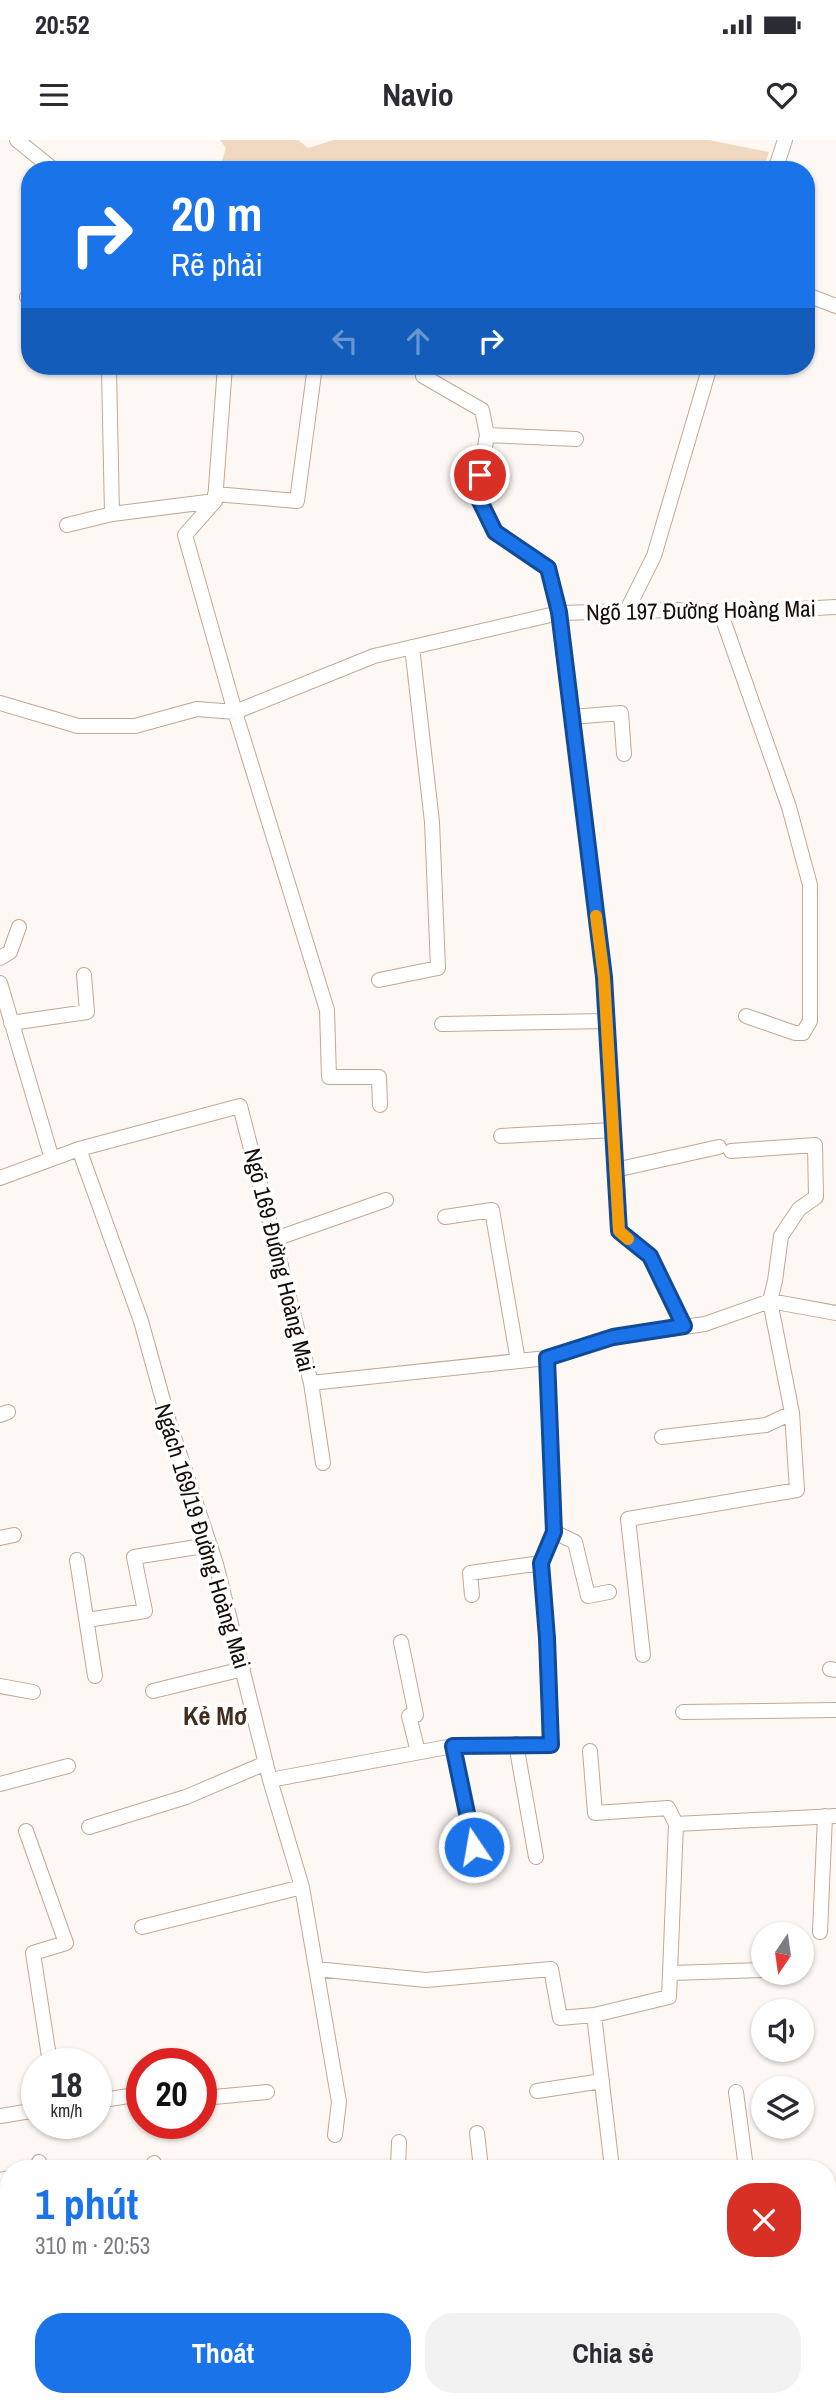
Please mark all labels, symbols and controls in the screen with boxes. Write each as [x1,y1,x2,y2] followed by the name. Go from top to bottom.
[35,7,90,42] text: 20:52
[382,73,454,116] text: Navio
[35,76,73,114] icon: menu
[763,76,801,114] icon: heart
[171,180,263,246] text: 20 m
[56,189,147,280] icon: right
[171,243,263,286] text: Rẽ phải
[326,322,364,360] icon: left
[399,322,437,360] icon: ahead
[472,322,510,360] icon: right
[450,445,510,505] pin
[461,456,499,494] icon: arrive
[586,592,816,628] street label: Ngõ 197 Đường Hoàng Mai
[237,1145,323,1375] street label: Ngõ 169 Đường Hoàng Mai
[148,1400,258,1672] street label: Ngách 169/19 Đường Hoàng Mai
[183,1698,247,1733] district label: Kẻ Mơ
[437,1810,511,1884] position arrow
[751,1922,814,1984] north arrow
[751,1922,814,2139] map controls
[751,1999,814,2062] button: sound
[126,2048,217,2139] speed limit sign: 20
[51,2061,82,2108] text: 18
[751,2076,814,2139] button: layers
[51,2098,83,2123] text: km/h
[35,2176,138,2232] text: 1 phút
[727,2183,801,2257] button: close
[35,2230,150,2261] text: 310 m · 20:53
[35,2313,411,2393] button: Thoát
[425,2313,801,2393] button: Chia sẻ

